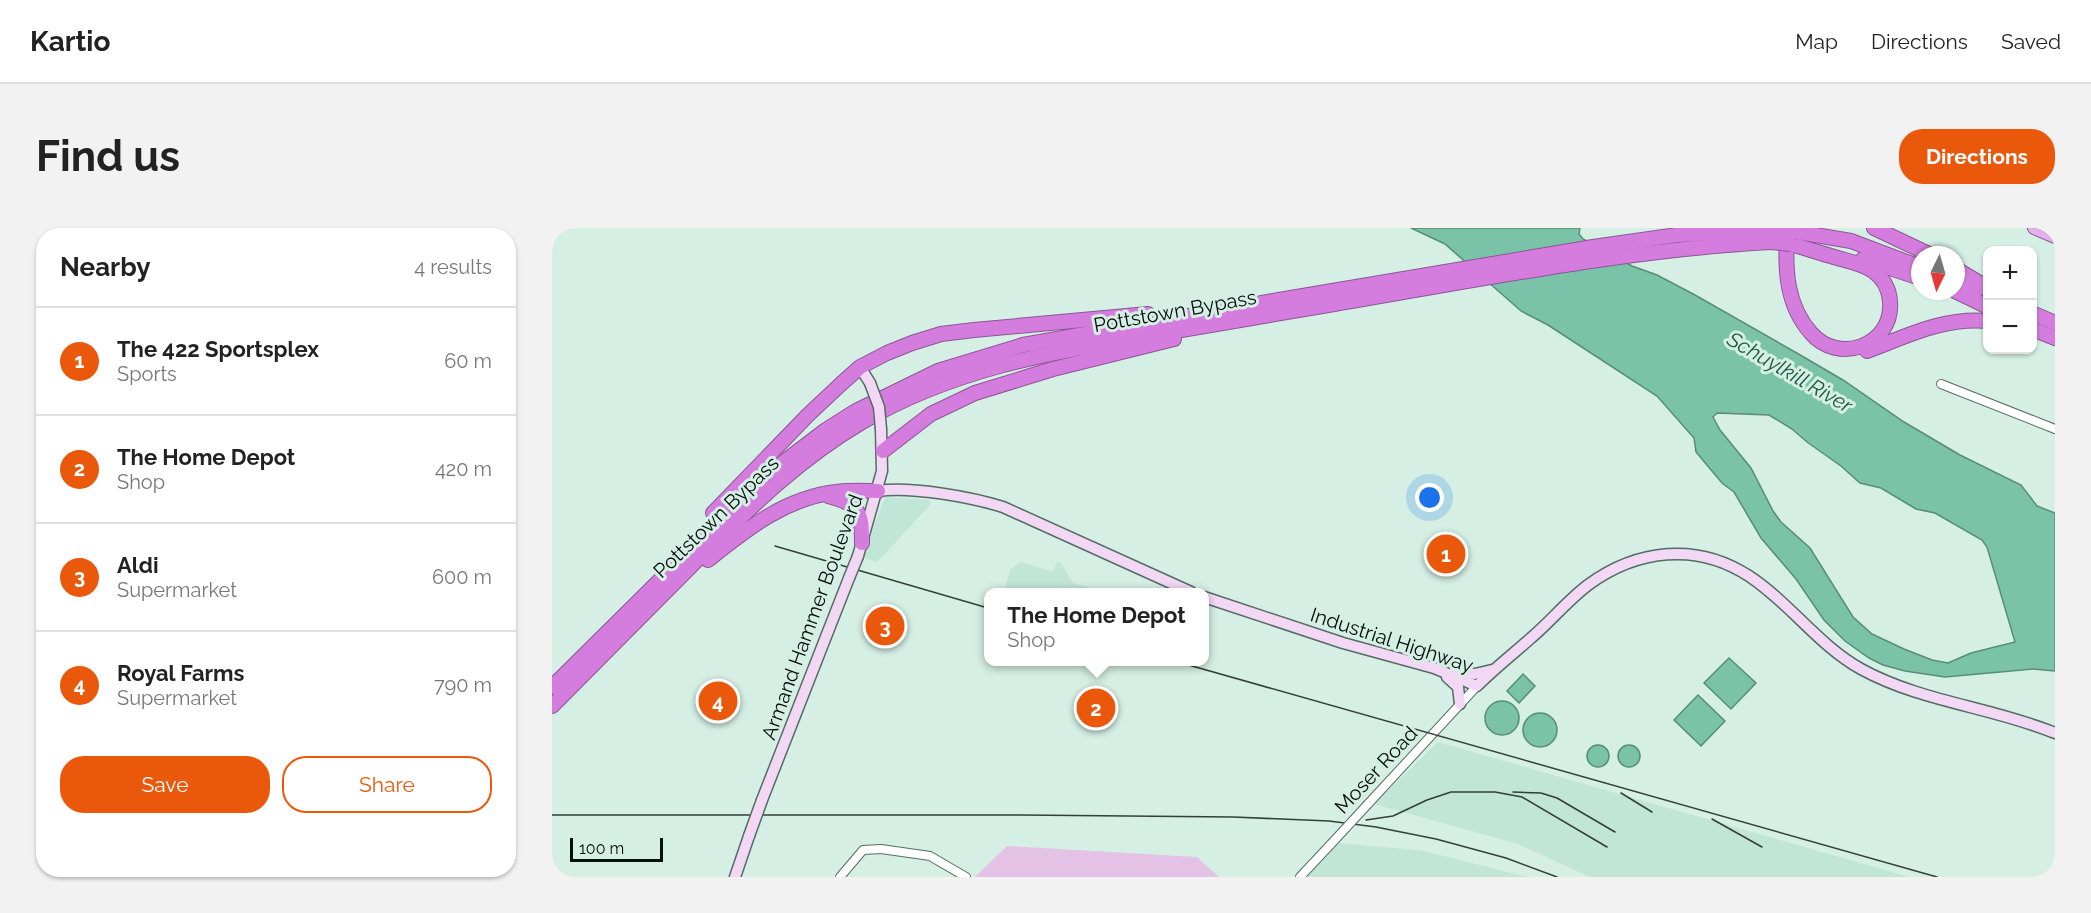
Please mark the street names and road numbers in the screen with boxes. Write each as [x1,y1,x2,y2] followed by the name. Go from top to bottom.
[1092,285,1258,337] street label: Pottstown Bypass
[648,451,784,583] street label: Pottstown Bypass
[756,491,868,743] street label: Armand Hammer Boulevard
[1308,602,1477,678] street label: Industrial Highway
[1330,721,1422,819] street label: Moser Road

